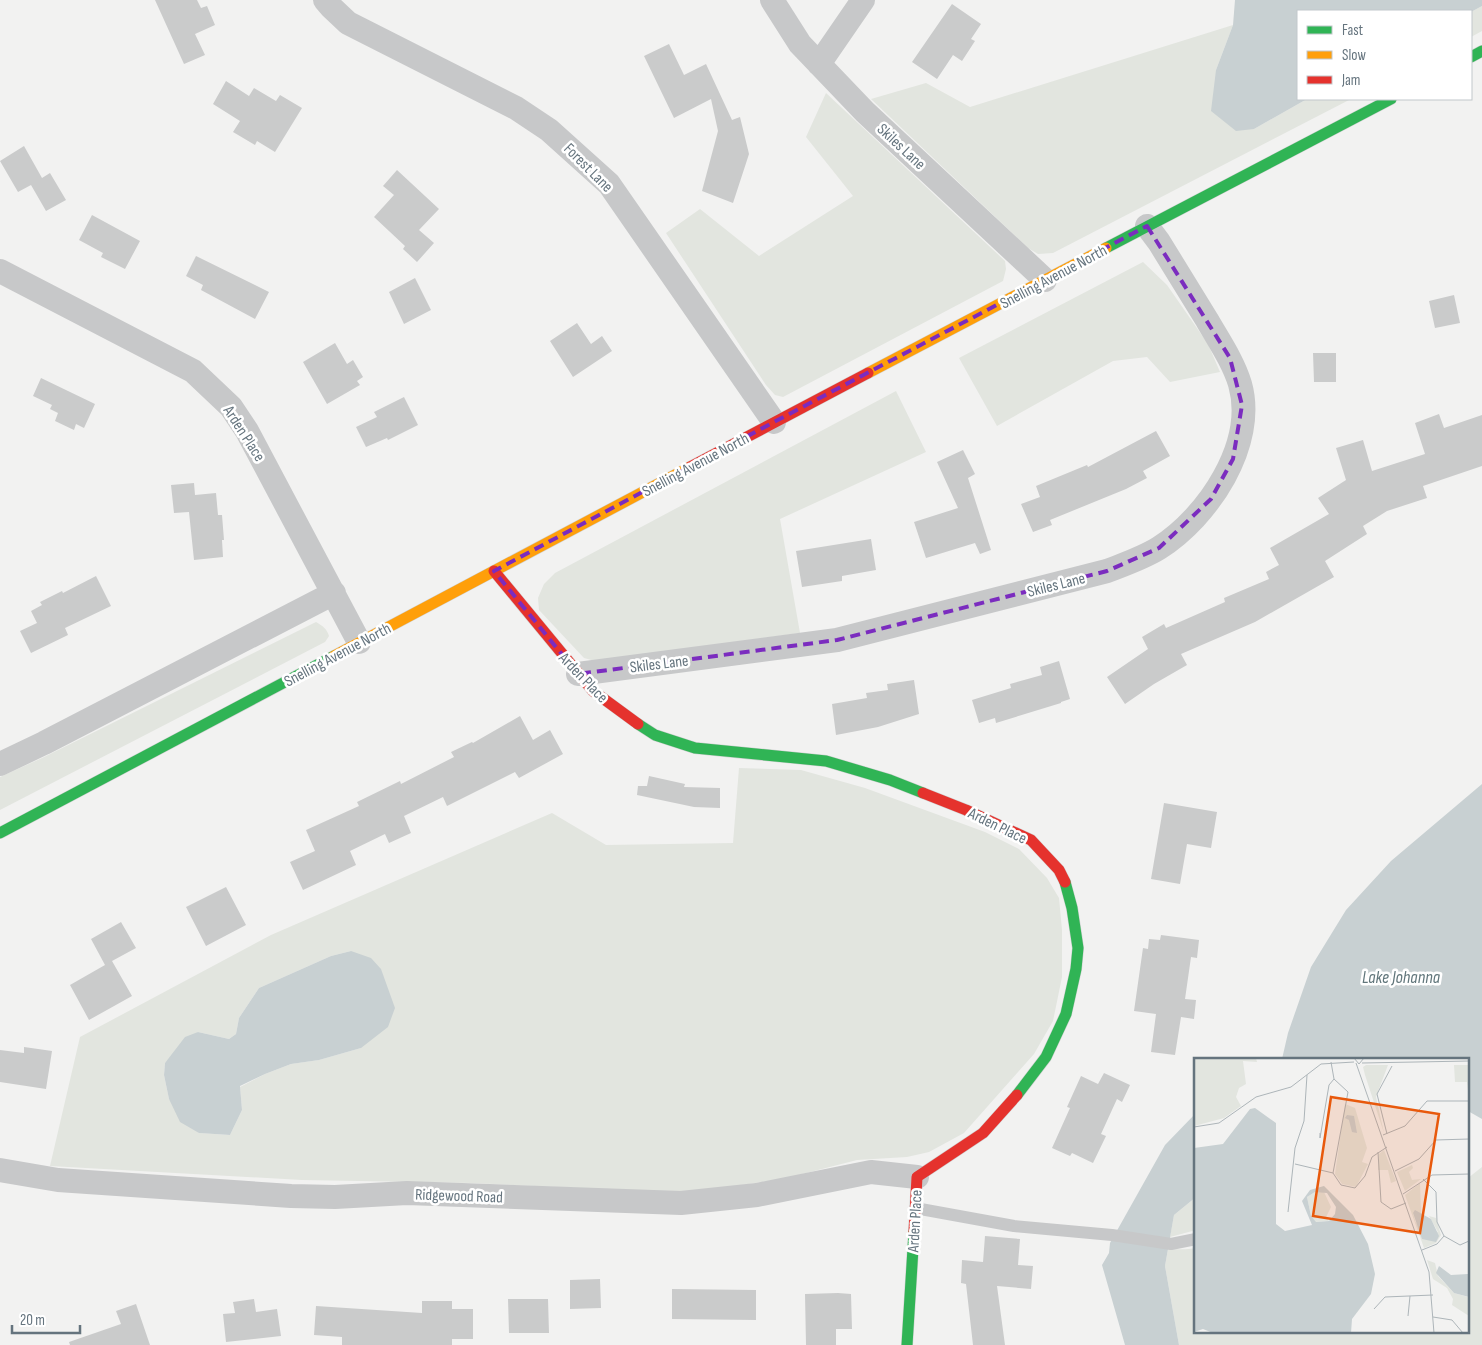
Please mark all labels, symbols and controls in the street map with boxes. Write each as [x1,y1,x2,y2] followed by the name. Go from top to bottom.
[1297,10,1472,100] legend
[1342,21,1364,40] text: Fast
[1342,46,1366,65] text: Slow
[1341,71,1360,90] text: Jam
[873,120,929,174] street label: Skiles Lane
[559,140,616,197] street label: Forest Lane
[997,241,1110,313] street label: Snelling Avenue North
[218,402,269,465] street label: Arden Place
[639,429,752,501] street label: Snelling Avenue North
[1025,569,1087,602] street label: Skiles Lane
[281,619,394,691] street label: Snelling Avenue North
[554,648,612,707] street label: Arden Place
[629,651,690,678] street label: Skiles Lane
[964,804,1030,849] street label: Arden Place
[1362,967,1441,988] water label: Lake Johanna
[1194,1058,1470,1332] inset map
[415,1185,503,1208] street label: Ridgewood Road
[904,1189,927,1254] street label: Arden Place
[12,1302,80,1334] scale bar
[20,1311,45,1330] text: 20 m

